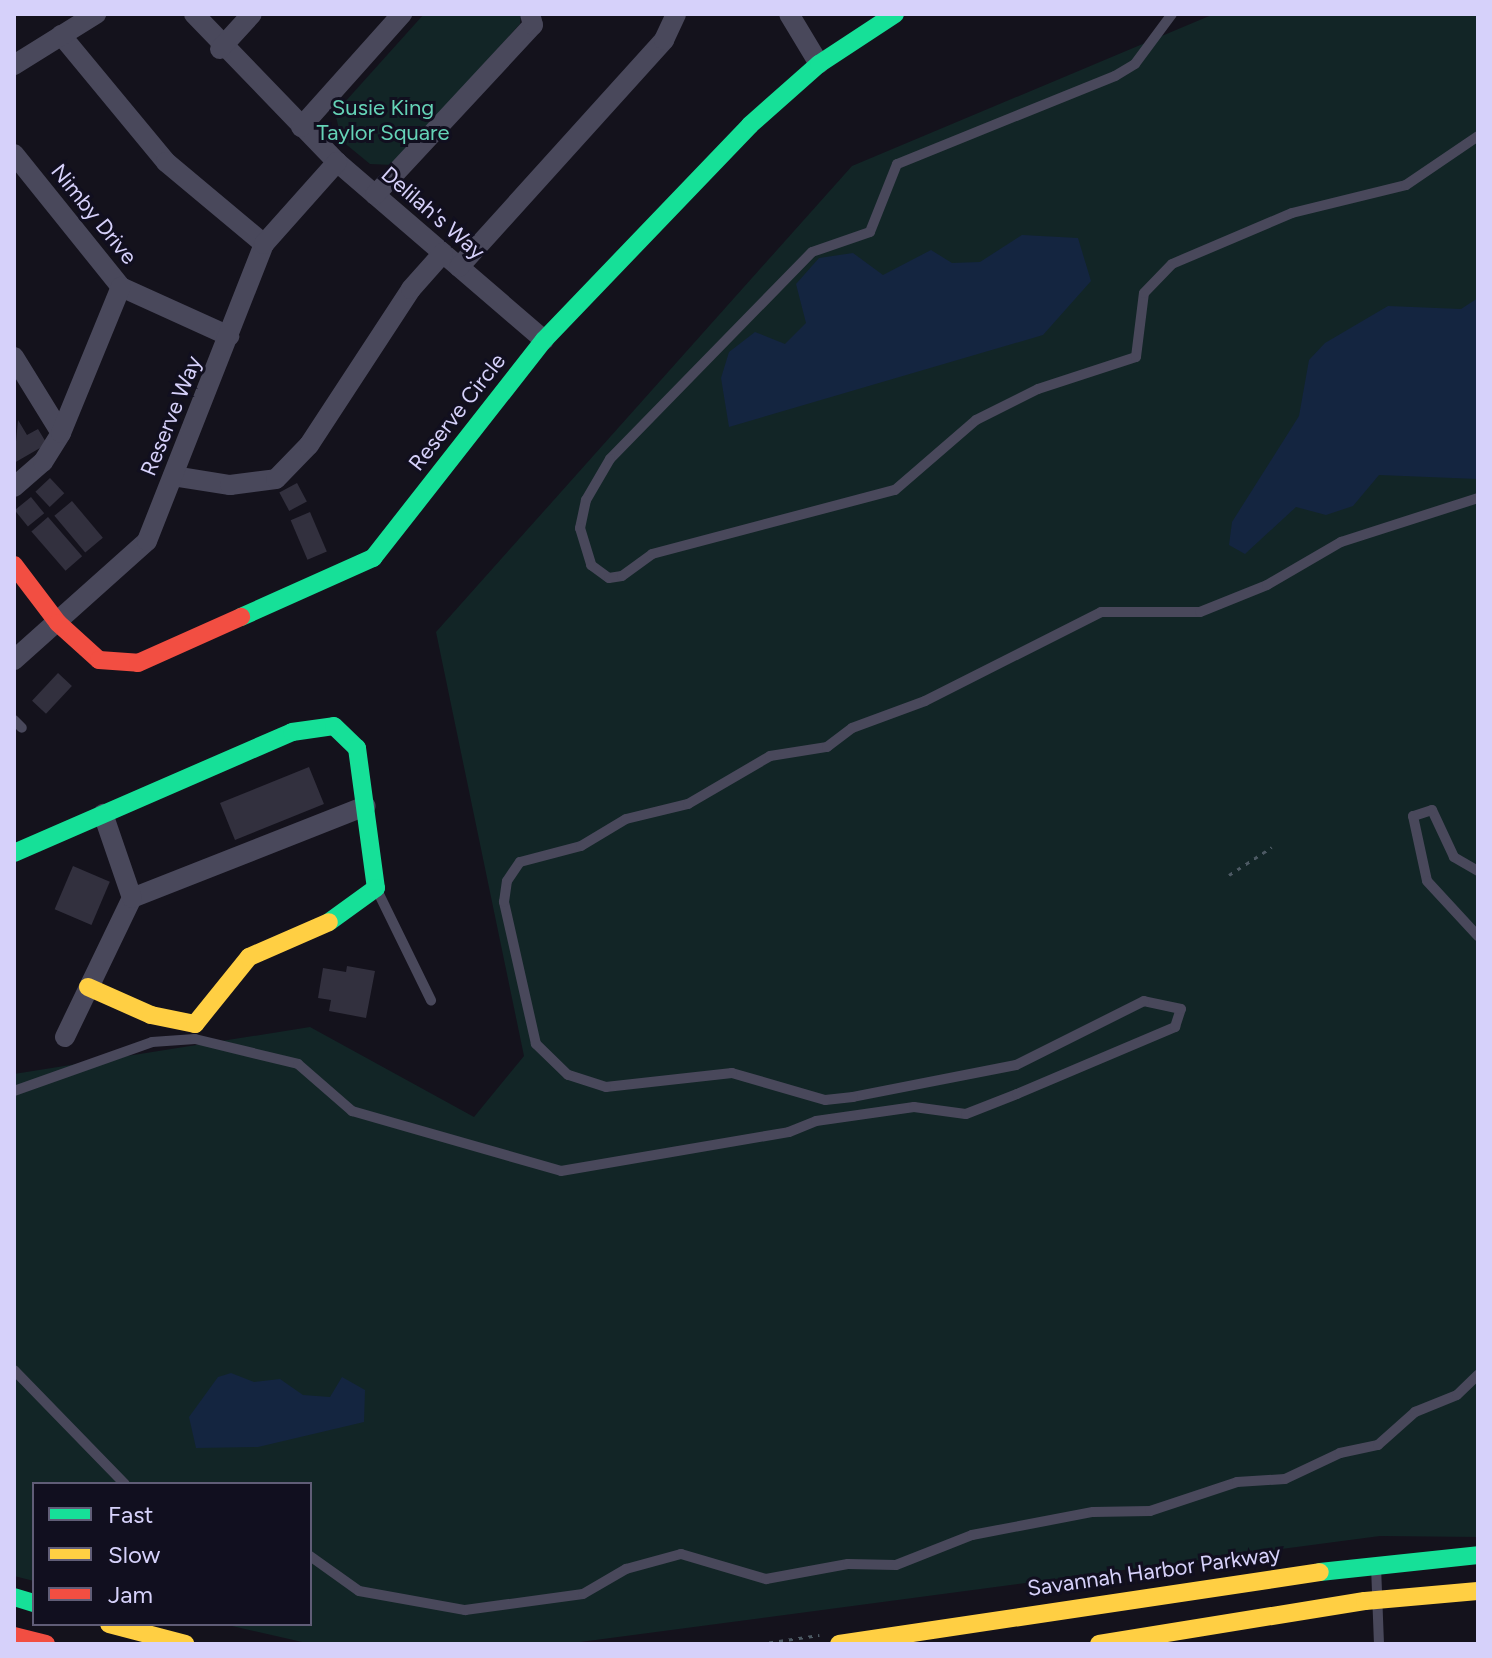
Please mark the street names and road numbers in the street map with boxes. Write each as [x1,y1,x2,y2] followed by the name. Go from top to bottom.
[46,159,142,269] street label: Nimby Drive
[376,161,490,265] street label: Delilah's Way
[403,348,511,476] street label: Reserve Circle
[135,352,207,480] street label: Reserve Way
[1026,1540,1282,1602] street label: Savannah Harbor Parkway

